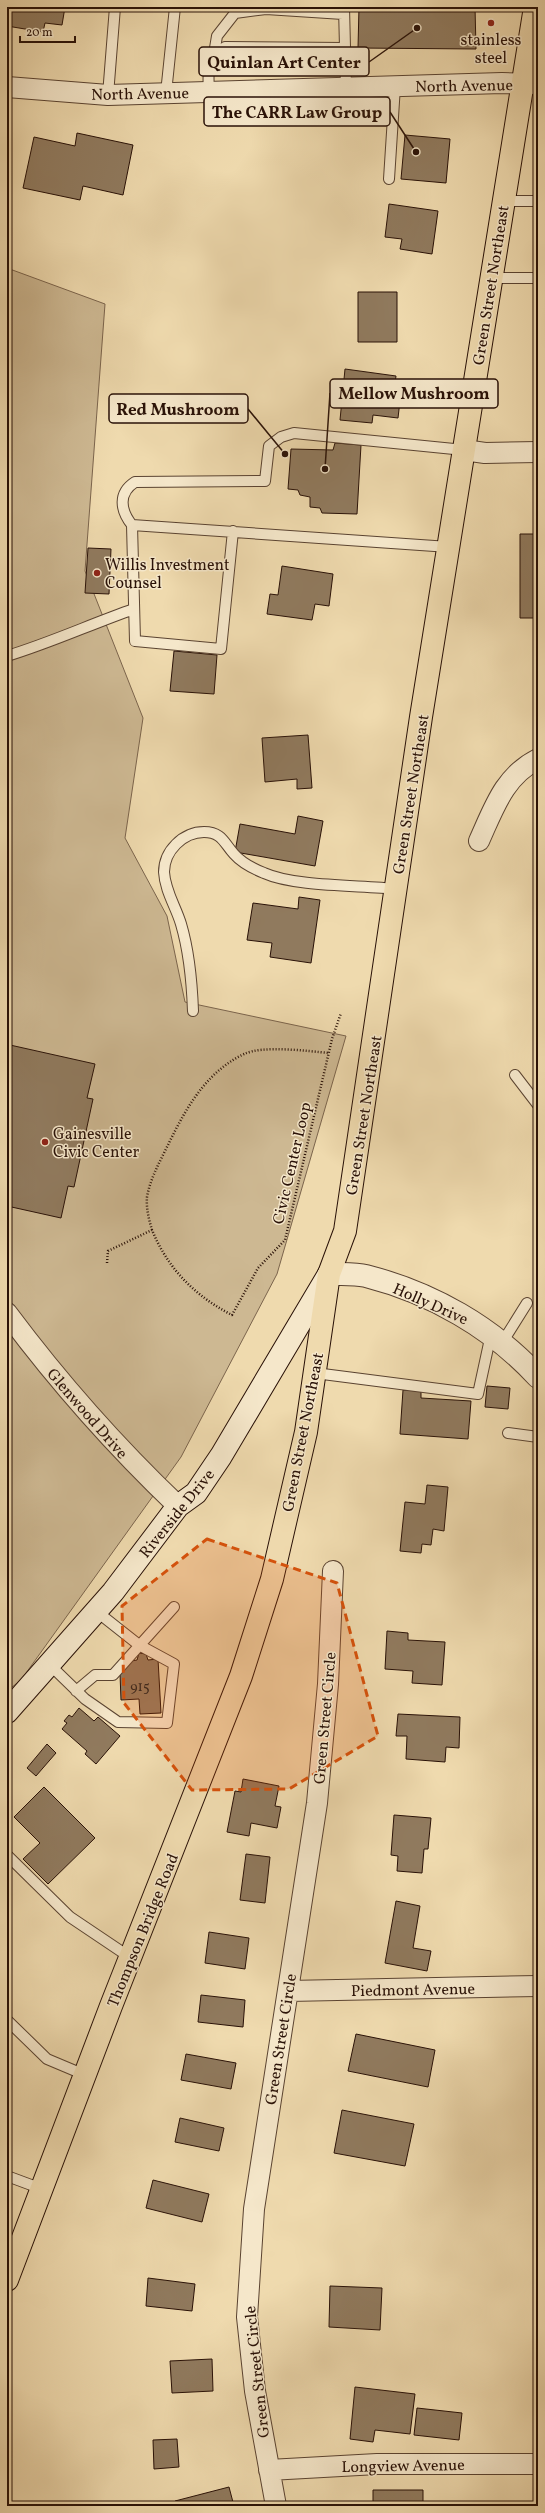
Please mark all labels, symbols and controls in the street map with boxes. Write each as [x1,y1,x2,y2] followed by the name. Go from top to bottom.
[20,18,75,44] scale bar
[486,18,496,28] marker: stainless steel
[26,25,53,41] text: 20 m
[461,30,522,70] place label: stainless steel
[199,47,369,76] callout: Quinlan Art Center
[207,52,361,75] text: Quinlan Art Center
[415,75,513,99] street label: North Avenue
[91,83,189,107] street label: North Avenue
[204,97,390,126] callout: The CARR Law Group
[212,102,382,125] text: The CARR Law Group
[468,203,516,367] street label: Green Street Northeast
[330,379,498,408] callout: Mellow Mushroom
[338,383,490,406] text: Mellow Mushroom
[109,394,248,423] callout: Red Mushroom
[116,399,240,422] text: Red Mushroom
[105,555,230,595] place label: Willis Investment Counsel
[92,568,102,578] marker: Willis Investment Counsel
[388,712,436,876] street label: Green Street Northeast
[341,1033,389,1197] street label: Green Street Northeast
[268,1100,318,1227] street label: Civic Center Loop
[53,1124,140,1164] place label: Gainesville Civic Center
[40,1137,50,1147] marker: Gainesville Civic Center
[389,1278,471,1331] street label: Holly Drive
[278,1351,330,1514] street label: Green Street Northeast
[41,1364,132,1464] street label: Glenwood Drive
[135,1465,220,1563] street label: Riverside Drive
[309,1651,343,1785] street label: Green Street Circle
[130,1678,150,1697] house number: 915
[103,1851,185,2011] street label: Thompson Bridge Road
[261,1972,303,2106] street label: Green Street Circle
[351,1979,475,2003] street label: Piedmont Avenue
[240,2305,276,2439] street label: Green Street Circle
[341,2455,465,2479] street label: Longview Avenue

